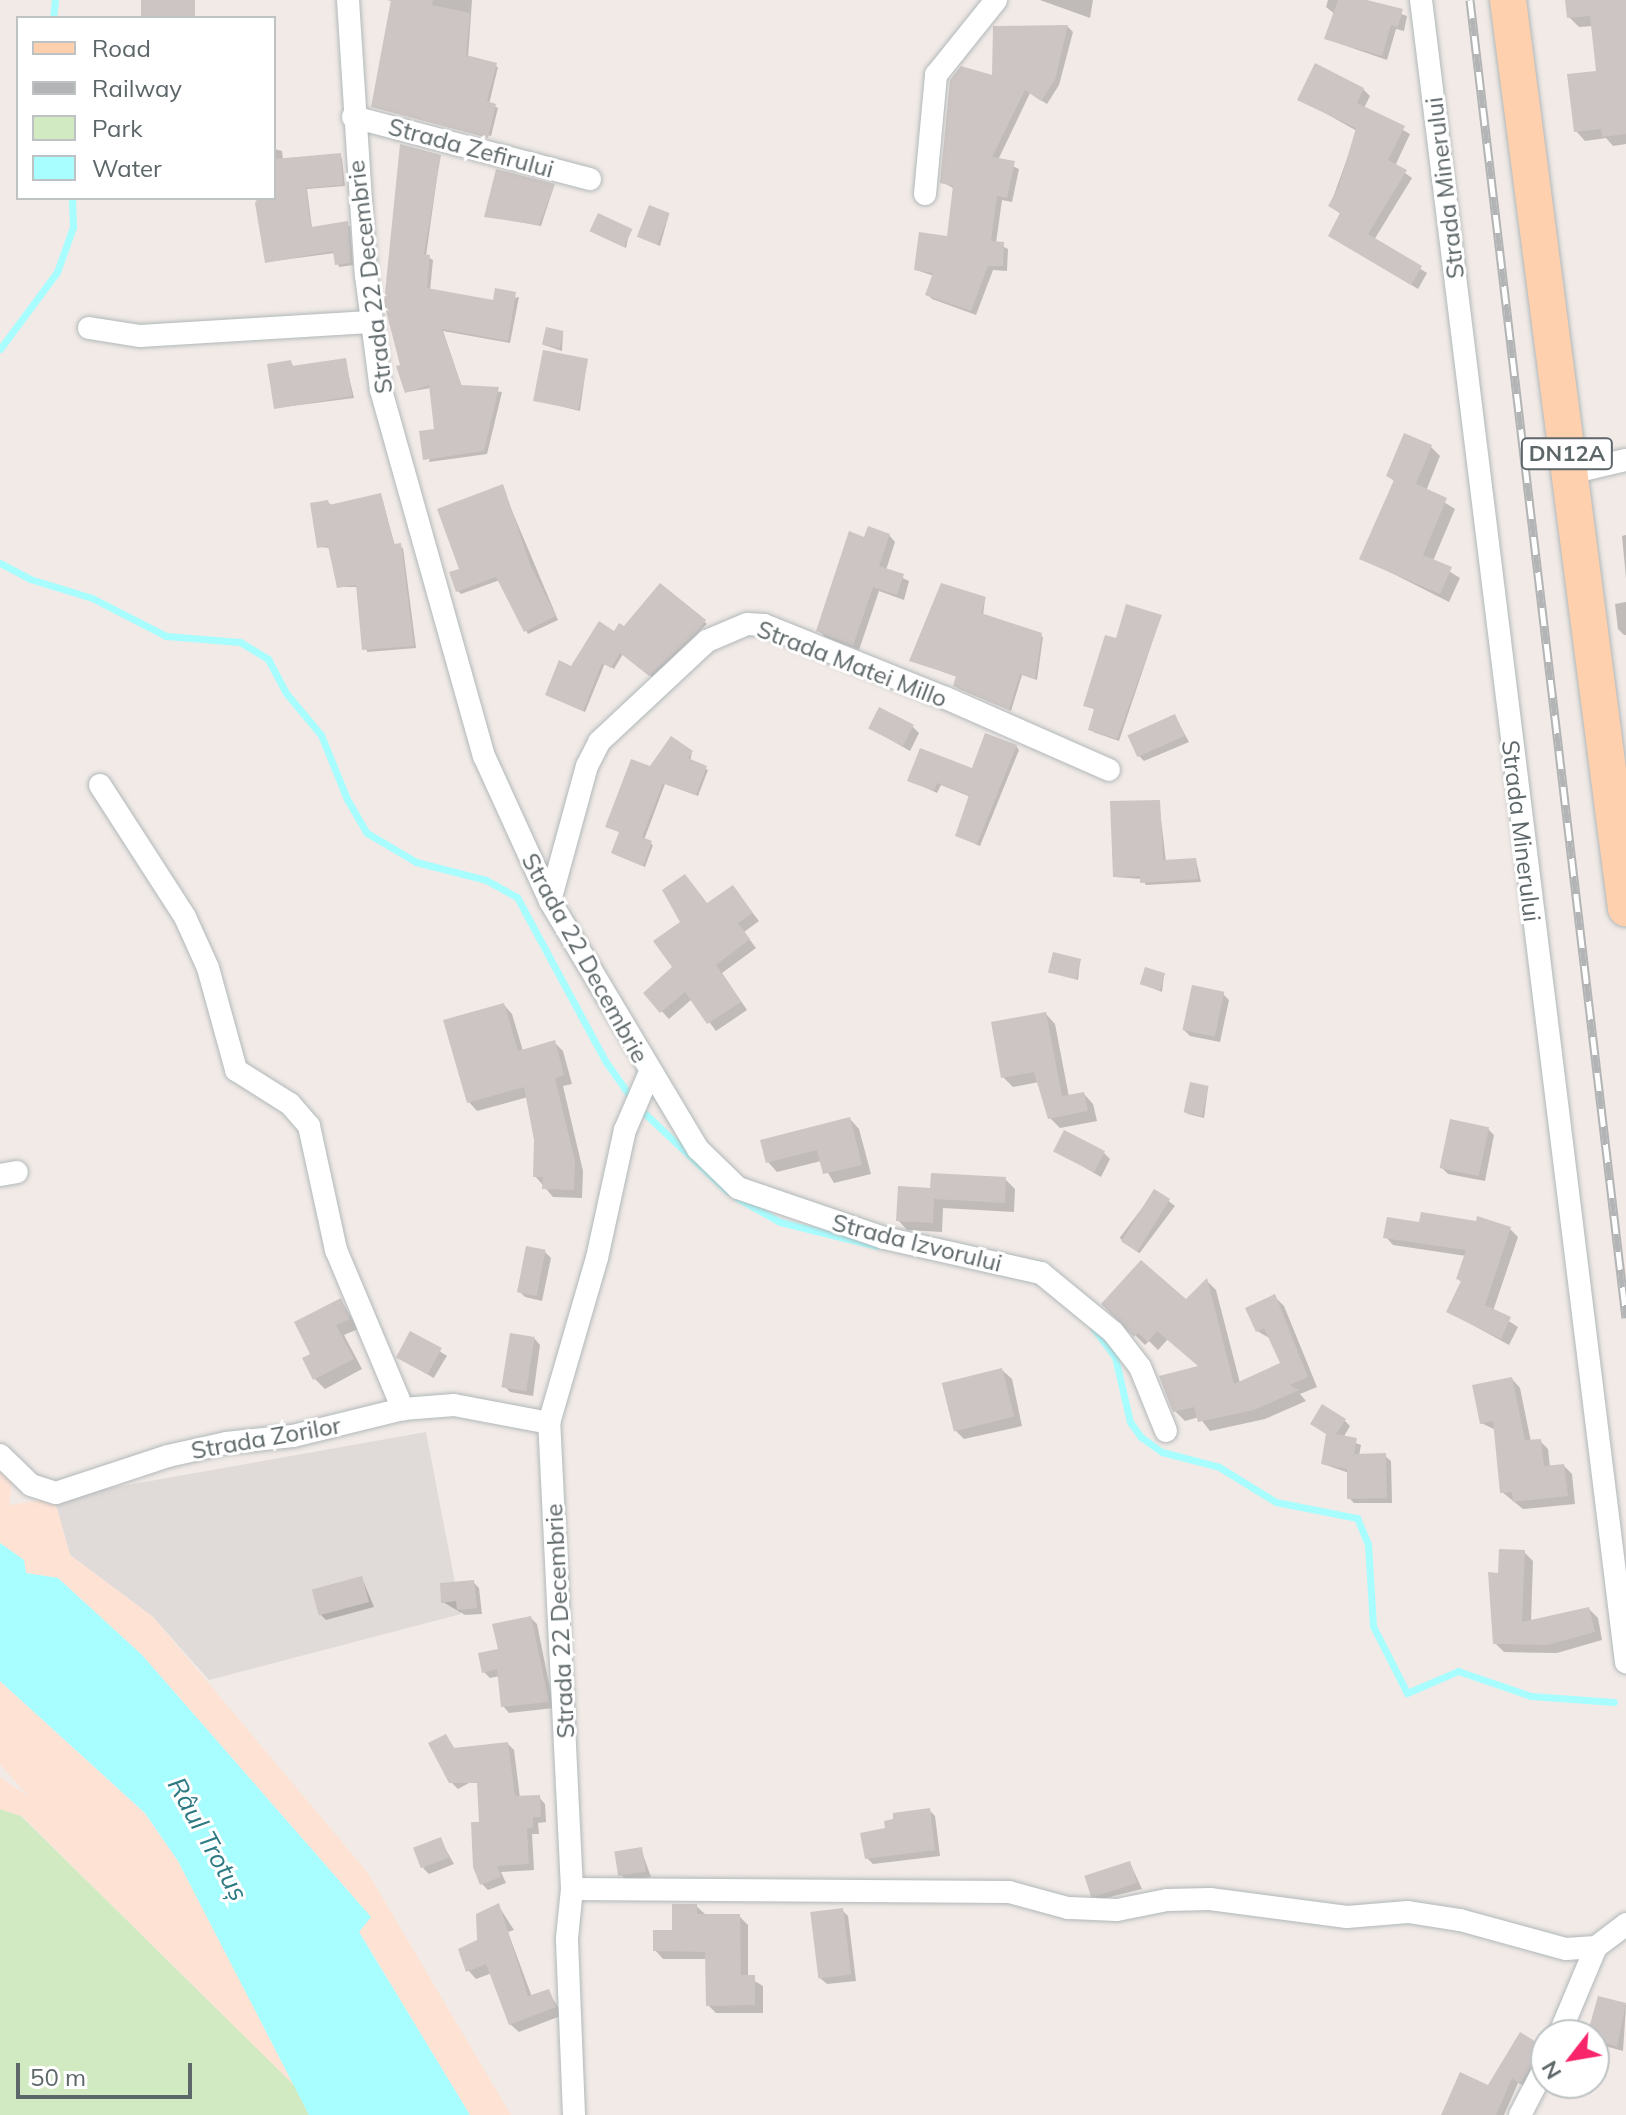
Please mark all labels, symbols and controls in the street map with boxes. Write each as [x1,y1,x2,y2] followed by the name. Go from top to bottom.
[16,16,276,200] legend
[92,33,151,63] text: Road
[92,73,182,103] text: Railway
[1420,96,1470,280] street label: Strada Minerului
[385,112,557,184] street label: Strada Zefirului
[92,113,143,143] text: Park
[92,153,162,183] text: Water
[341,159,399,395] street label: Strada 22 Decembrie
[1519,436,1615,472] road number: DN12A
[753,615,951,713] street label: Strada Matei Millo
[1496,739,1546,923] street label: Strada Minerului
[515,848,655,1068] street label: Strada 22 Decembrie
[829,1208,1005,1278] street label: Strada Izvorului
[189,1411,343,1465] street label: Strada Zorilor
[539,1503,581,1739] street label: Strada 22 Decembrie
[161,1772,255,1906] water label: Râul Trotuș
[1530,2019,1610,2099] north arrow
[20,2047,196,2097] scale bar
[1535,2056,1567,2085] text: N
[30,2062,86,2092] text: 50 m

